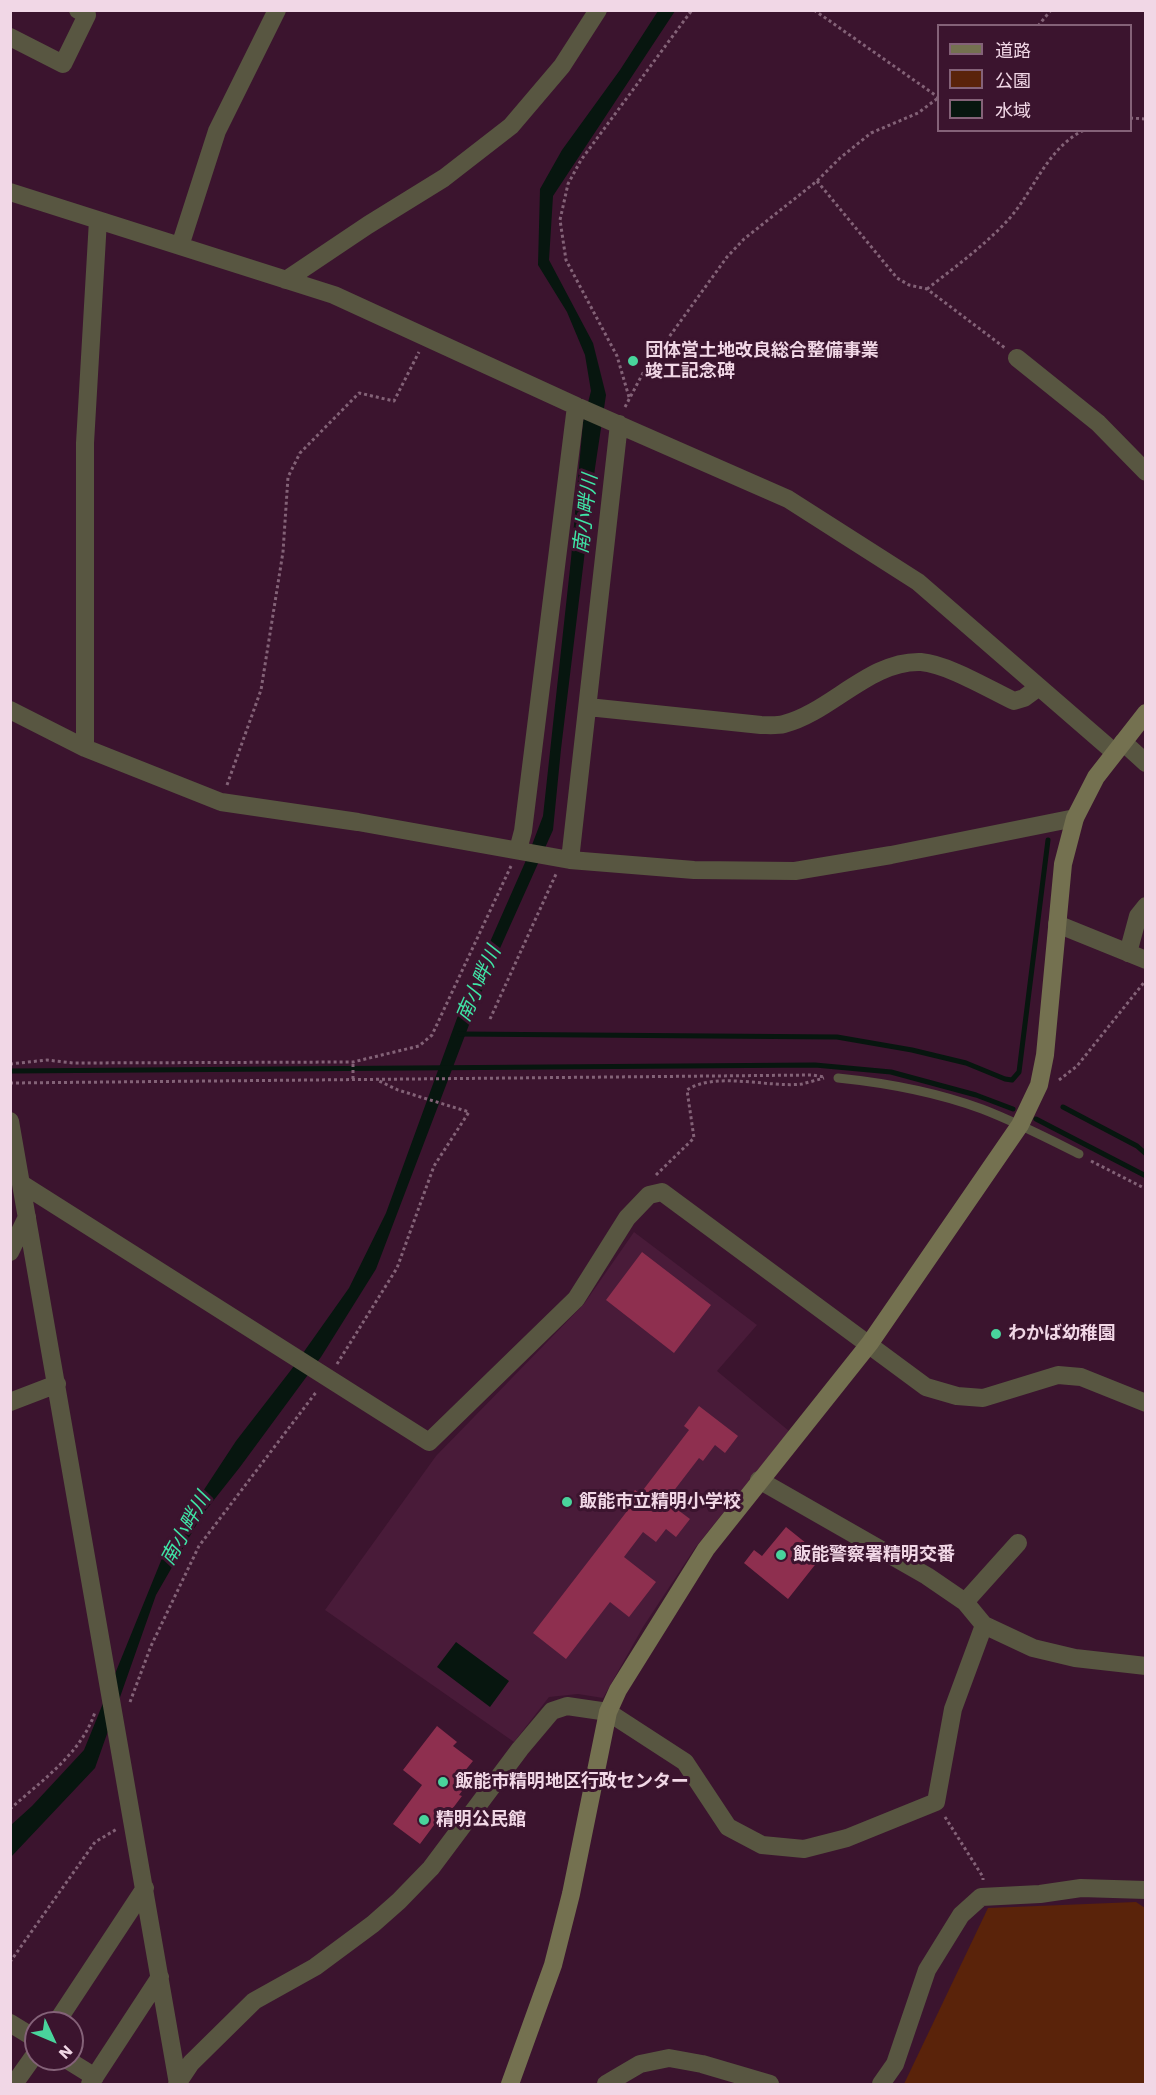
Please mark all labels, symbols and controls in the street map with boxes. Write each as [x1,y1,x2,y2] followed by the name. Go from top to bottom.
[937,24,1132,132] legend
[995,40,1031,61] text: 道路
[995,70,1031,91] text: 公園
[995,100,1031,121] text: 水域
[645,340,879,382] place label: 団体営土地改良総合整備事業 竣工記念碑
[626,354,640,368] marker: 団体営土地改良総合整備事業 竣工記念碑
[569,473,603,555] water label: 南小畔川
[452,943,506,1025] water label: 南小畔川
[1008,1323,1116,1345] place label: わかば幼稚園
[989,1327,1003,1341] marker: わかば幼稚園
[156,1488,216,1570] water label: 南小畔川
[579,1491,741,1513] place label: 飯能市立精明小学校
[560,1495,574,1509] marker: 飯能市立精明小学校
[793,1544,955,1566] place label: 飯能警察署精明交番
[774,1548,788,1562] marker: 飯能警察署精明交番
[455,1771,689,1793] place label: 飯能市精明地区行政センター
[436,1775,450,1789] marker: 飯能市精明地区行政センター
[436,1809,526,1831] place label: 精明公民館
[417,1813,431,1827] marker: 精明公民館
[24,2011,84,2071] north arrow
[55,2042,77,2063] text: N

